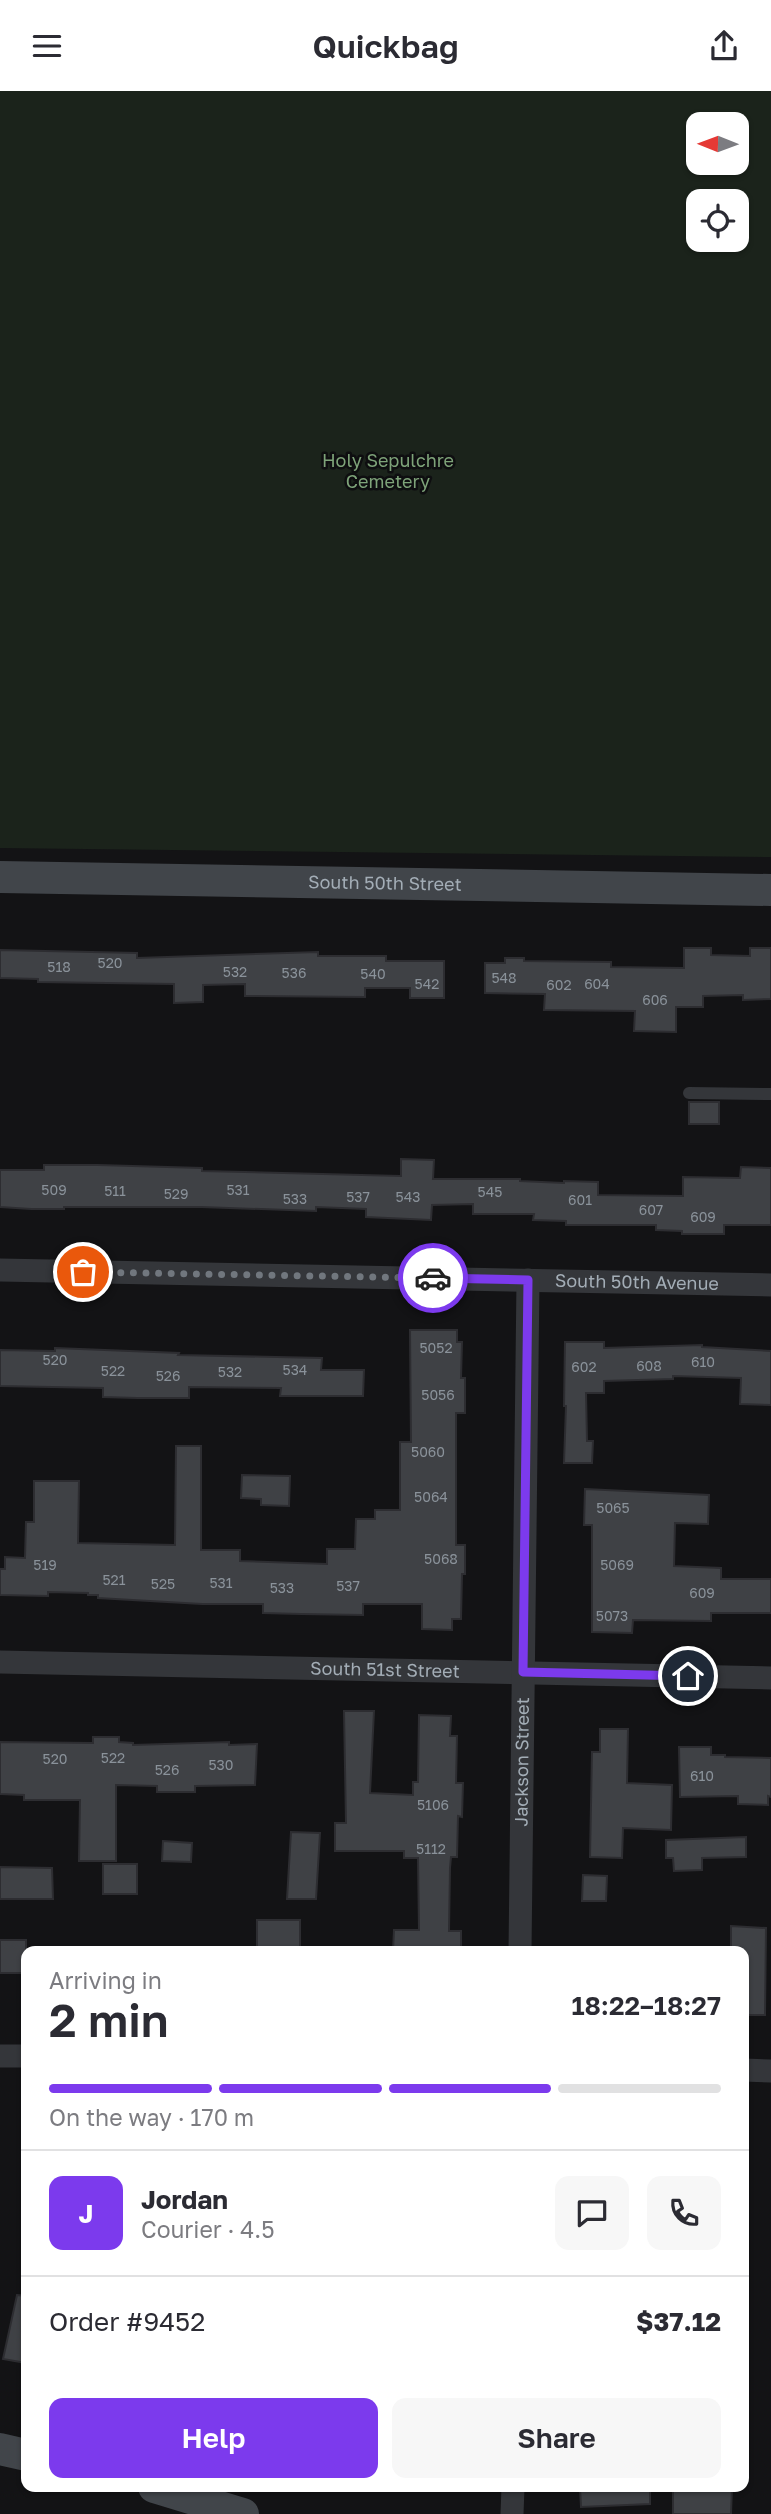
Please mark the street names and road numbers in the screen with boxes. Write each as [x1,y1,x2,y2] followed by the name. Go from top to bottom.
[308,870,462,895] street label: South 50th Street
[555,1269,719,1294] street label: South 50th Avenue
[310,1656,460,1682] street label: South 51st Street
[509,1697,533,1827] street label: Jackson Street

